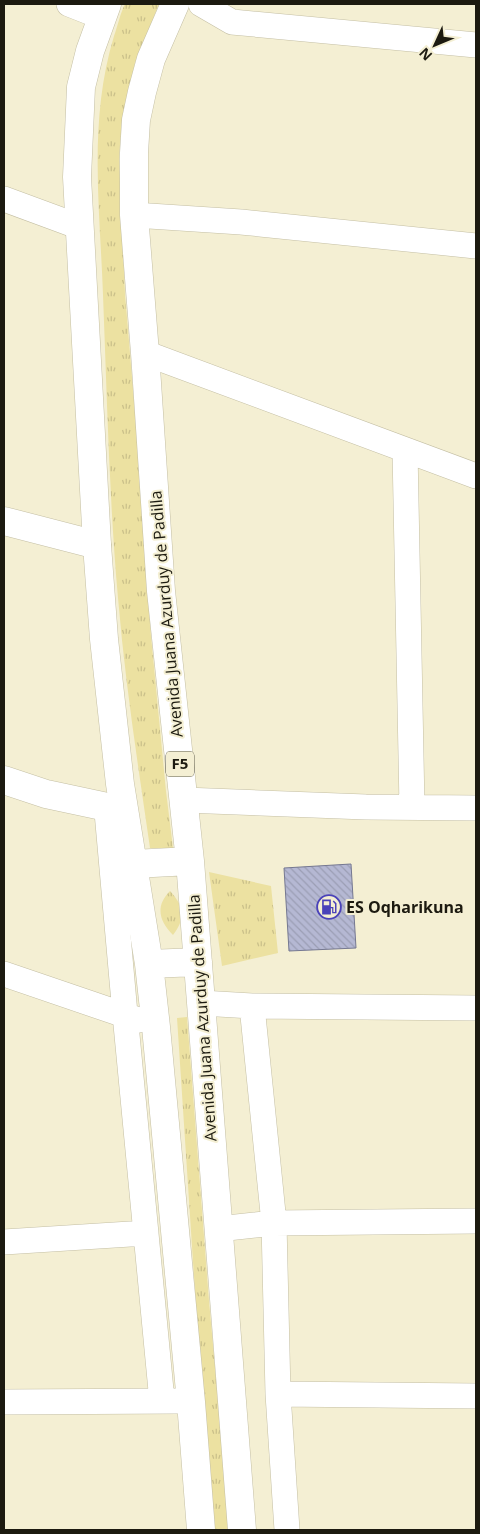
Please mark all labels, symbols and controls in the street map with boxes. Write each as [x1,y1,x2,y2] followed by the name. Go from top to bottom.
[410,20,460,70] north arrow
[414,44,436,65] text: N
[144,490,188,738] street label: Avenida Juana Azurduy de Padilla
[166,752,194,776] road number: F5
[182,894,222,1142] street label: Avenida Juana Azurduy de Padilla
[316,894,342,920] fuel station icon: ES Oqharikuna
[346,896,464,918] place label: ES Oqharikuna

